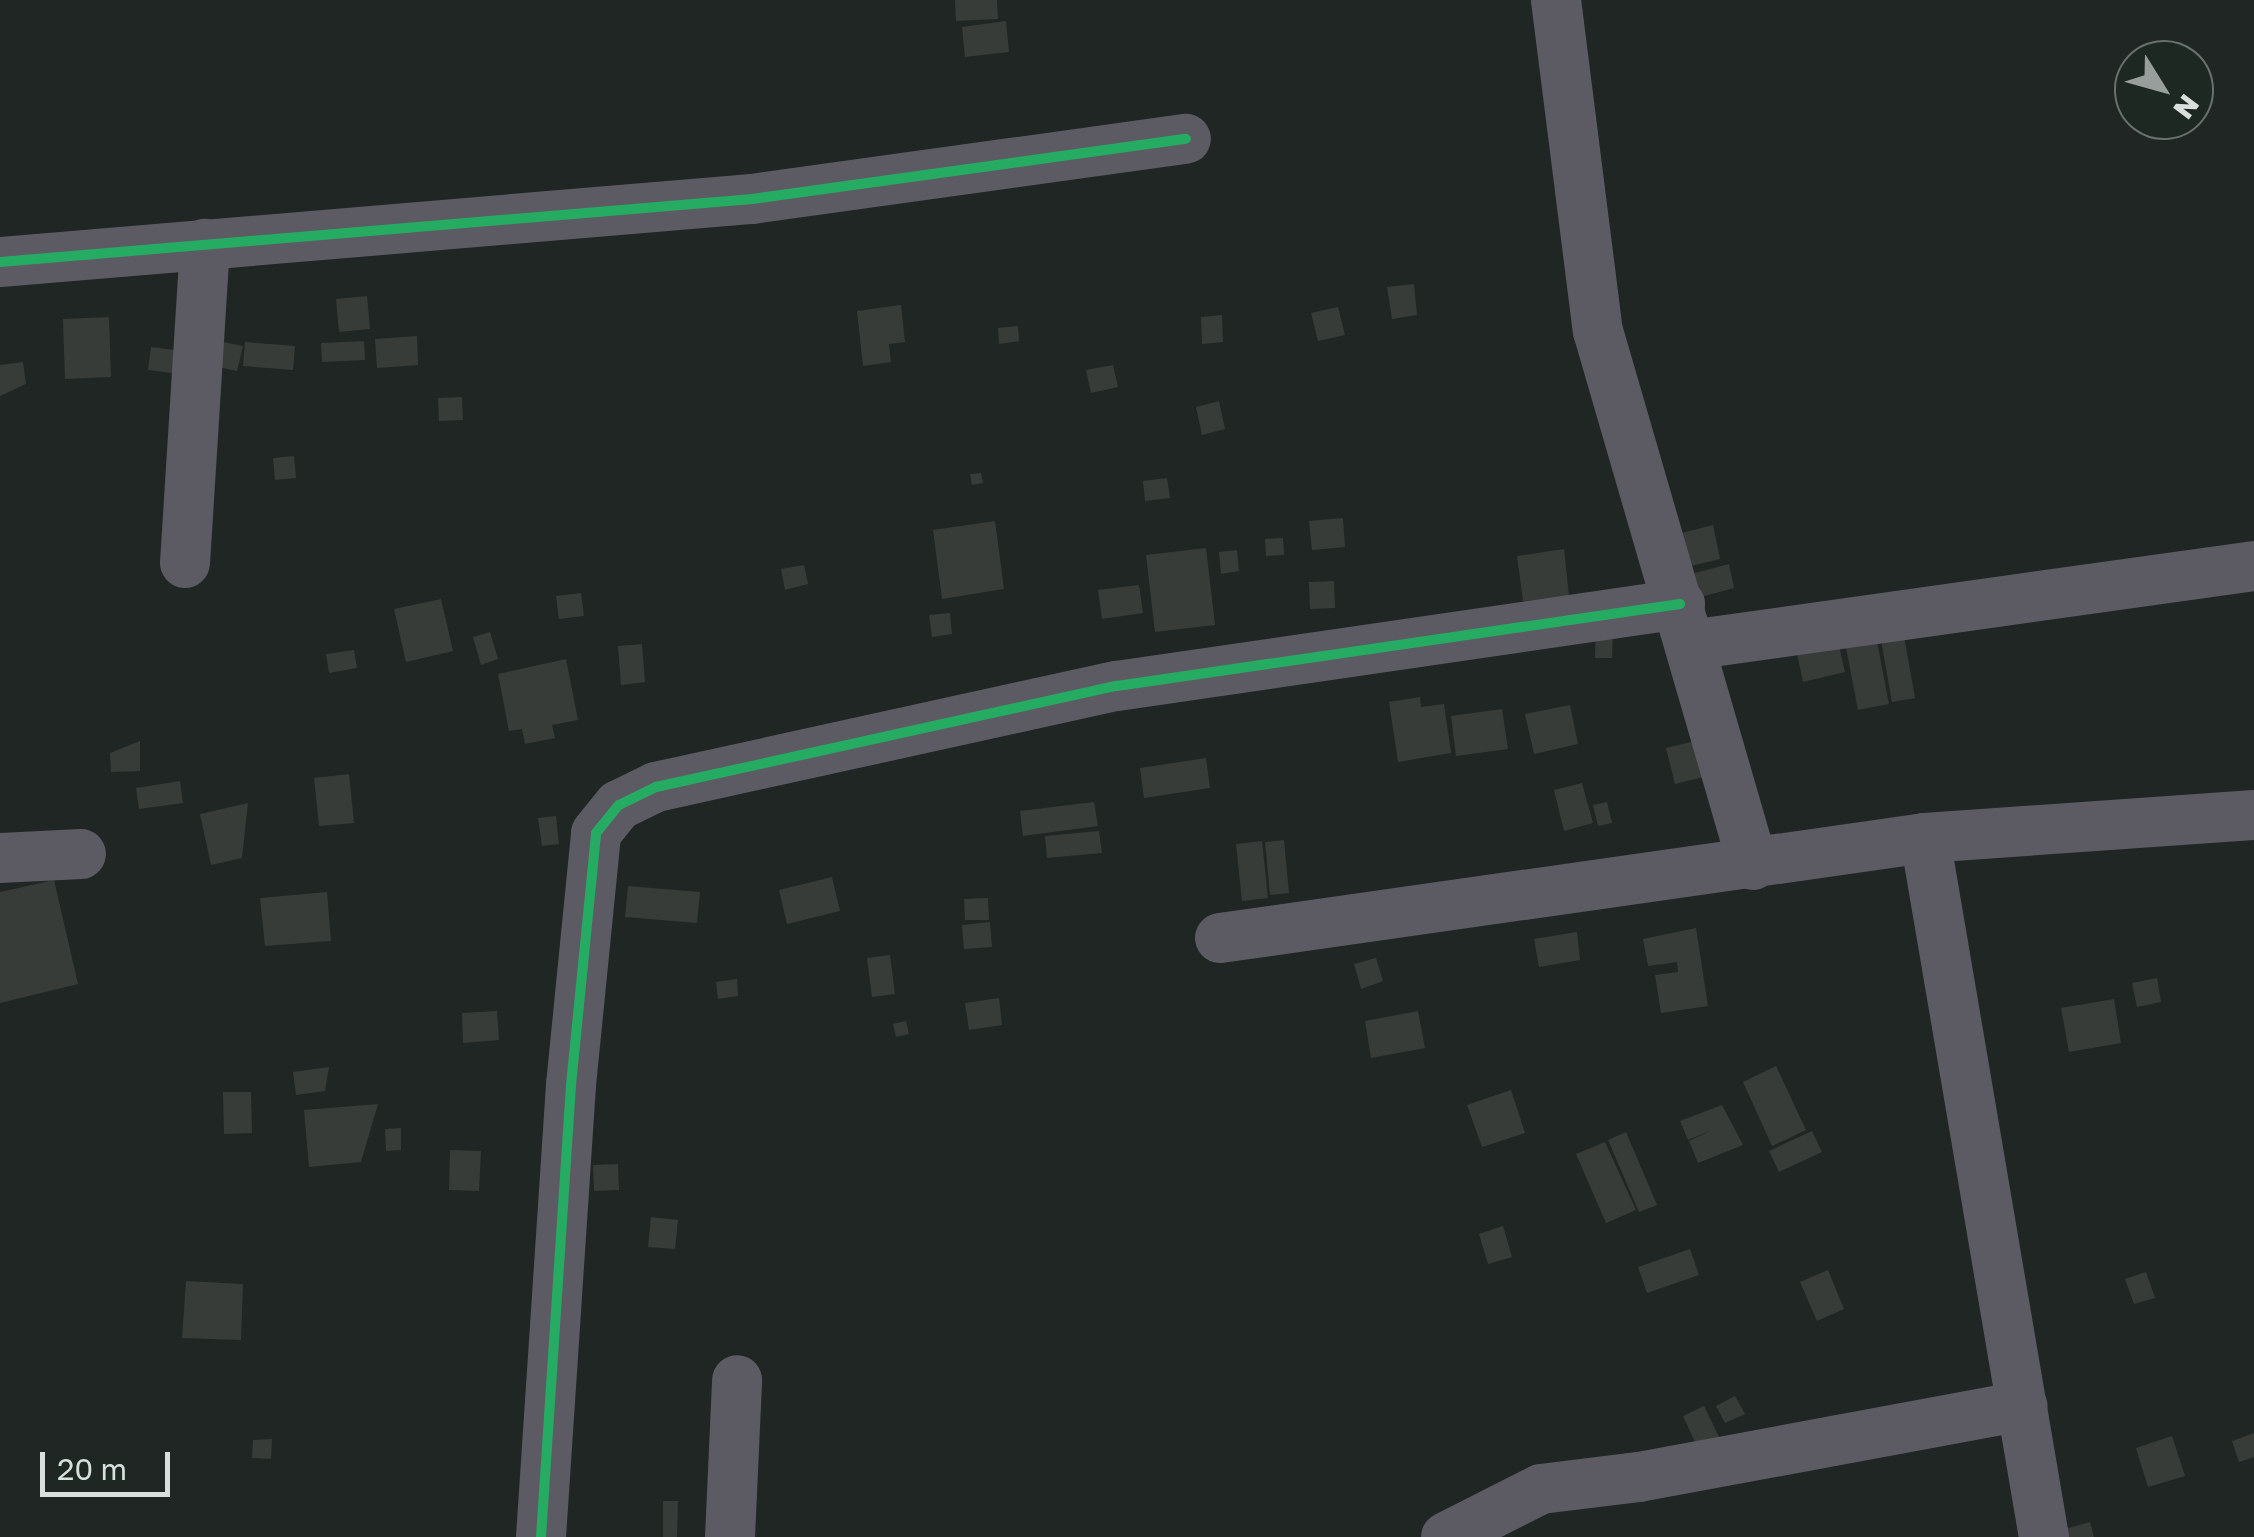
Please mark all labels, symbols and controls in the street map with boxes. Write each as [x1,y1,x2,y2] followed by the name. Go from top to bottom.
[2114,40,2214,140] north arrow
[2167,89,2206,126] text: N
[45,1432,175,1494] scale bar
[57,1451,127,1487] text: 20 m

